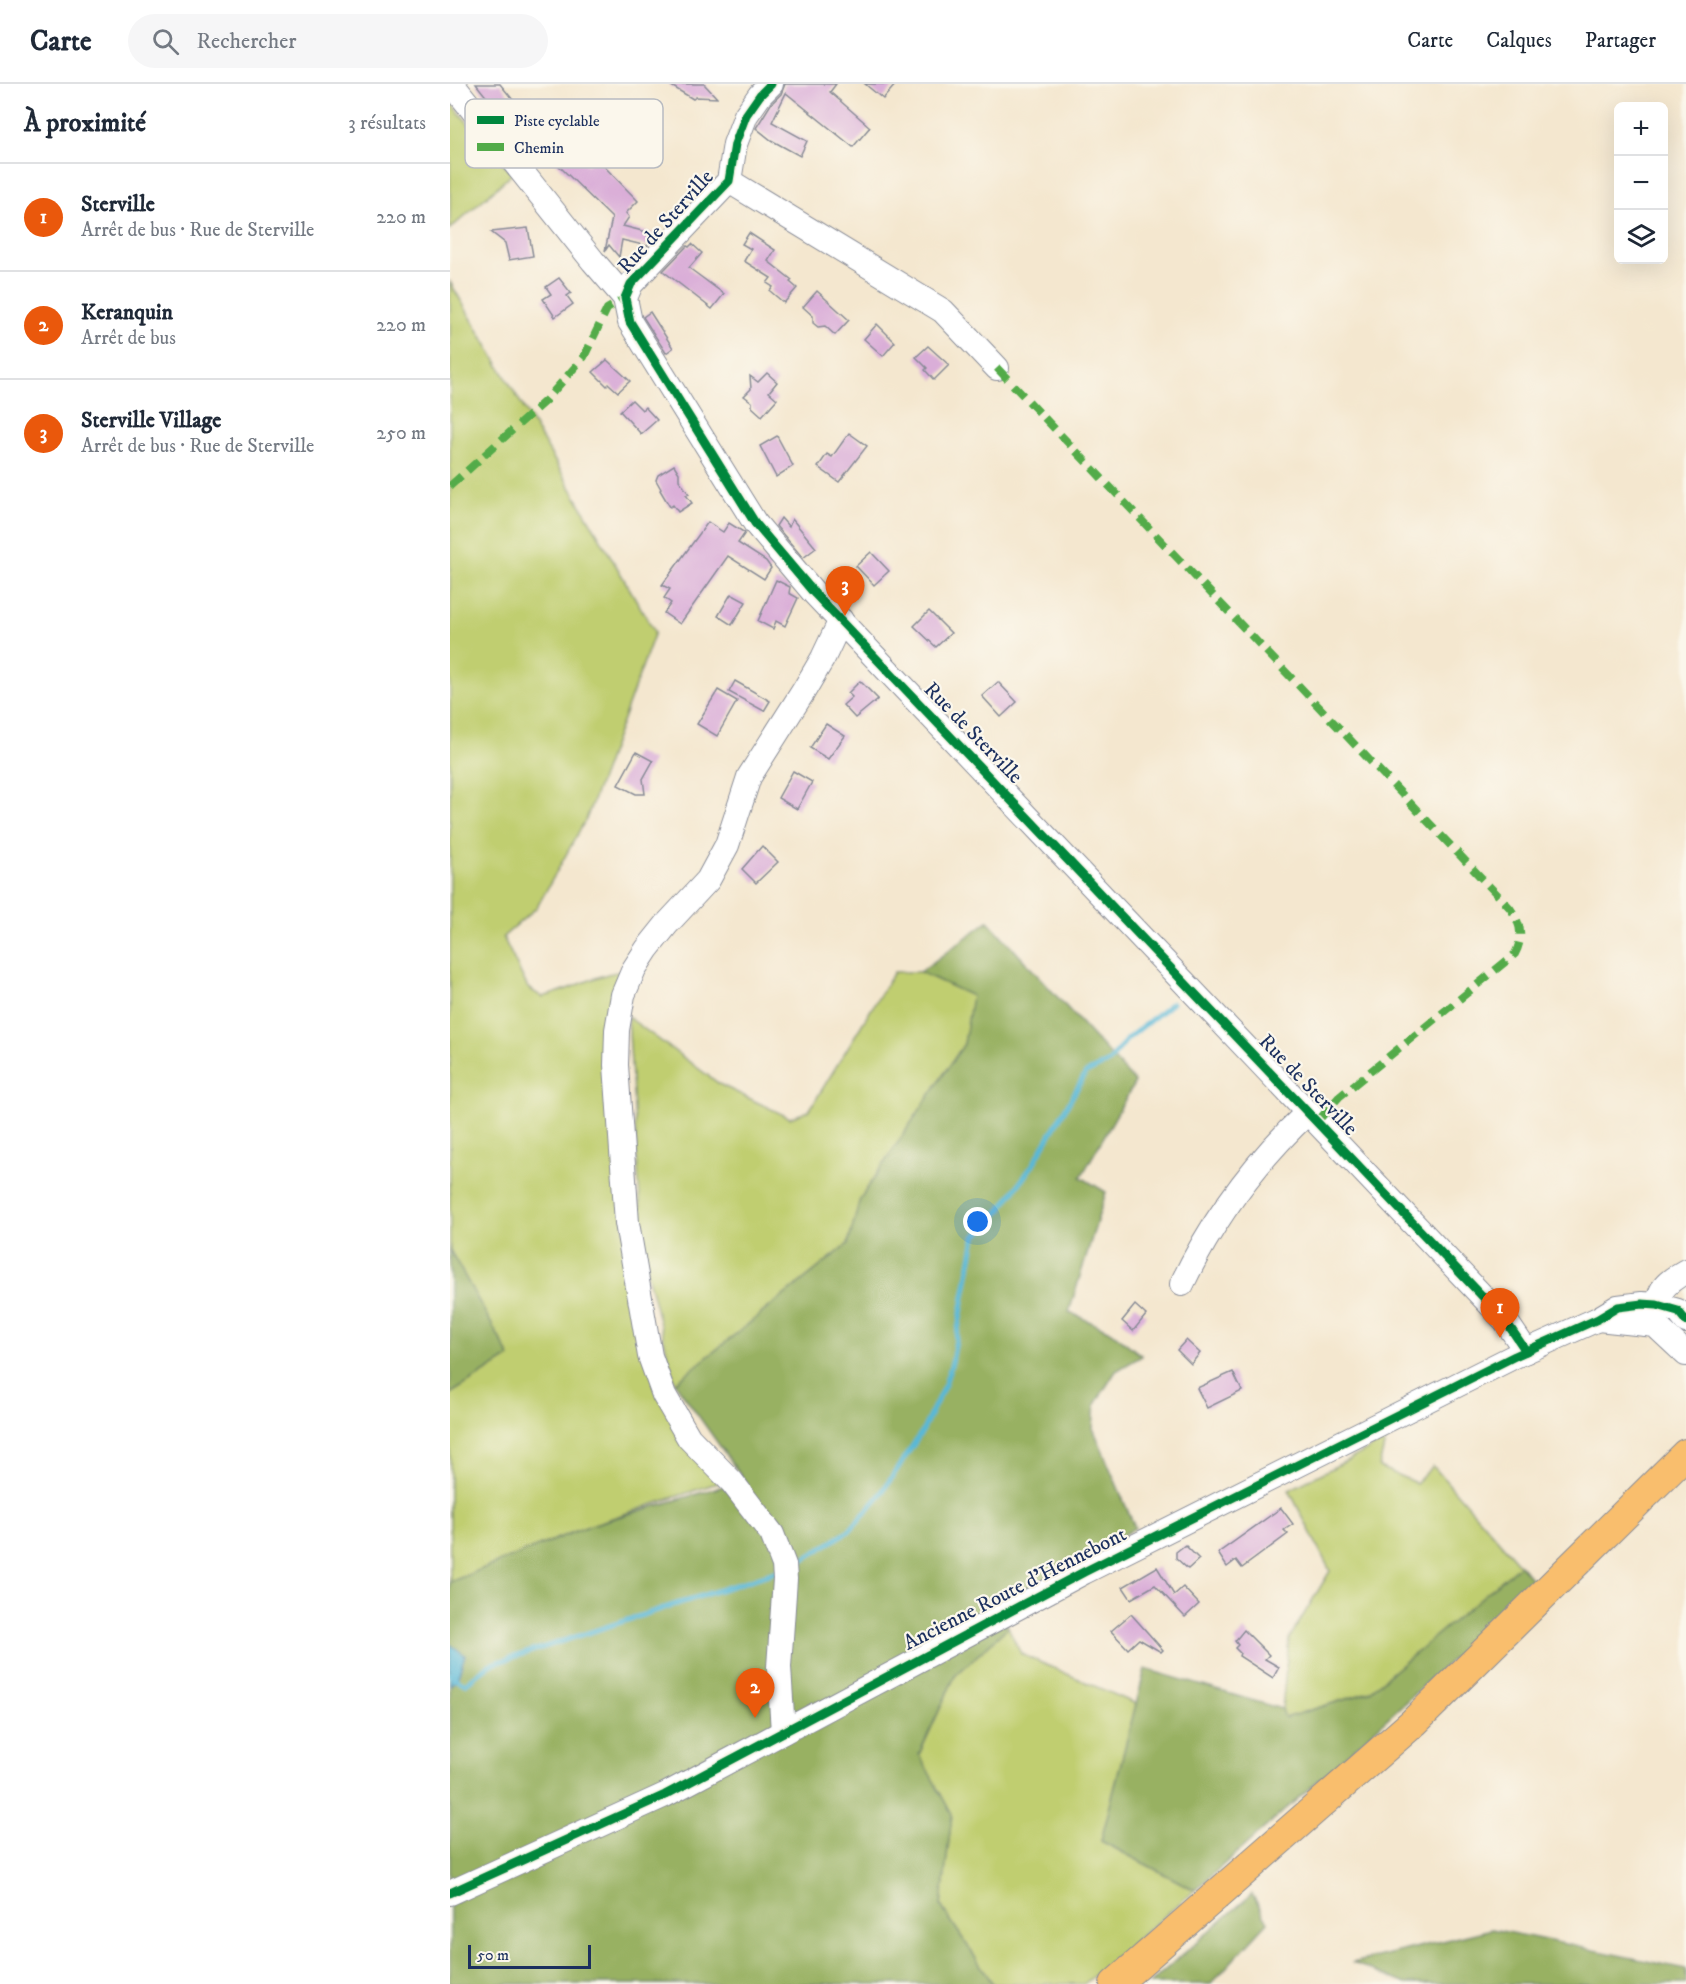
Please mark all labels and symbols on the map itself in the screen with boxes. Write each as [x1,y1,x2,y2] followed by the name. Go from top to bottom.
[465,99,663,168] legend
[514,111,600,131] text: Piste cyclable
[514,138,565,158] text: Chemin
[612,164,720,280] street label: Rue de Sterville
[826,566,864,616] pin: 3
[918,677,1028,790] street label: Rue de Sterville
[1253,1029,1363,1142] street label: Rue de Sterville
[963,1207,992,1236] your location
[1480,1288,1520,1338] pin: 1
[899,1521,1131,1657] street label: Ancienne Route d'Hennebont
[736,1668,774,1718] pin: 2
[468,1942,591,1970] scale bar

